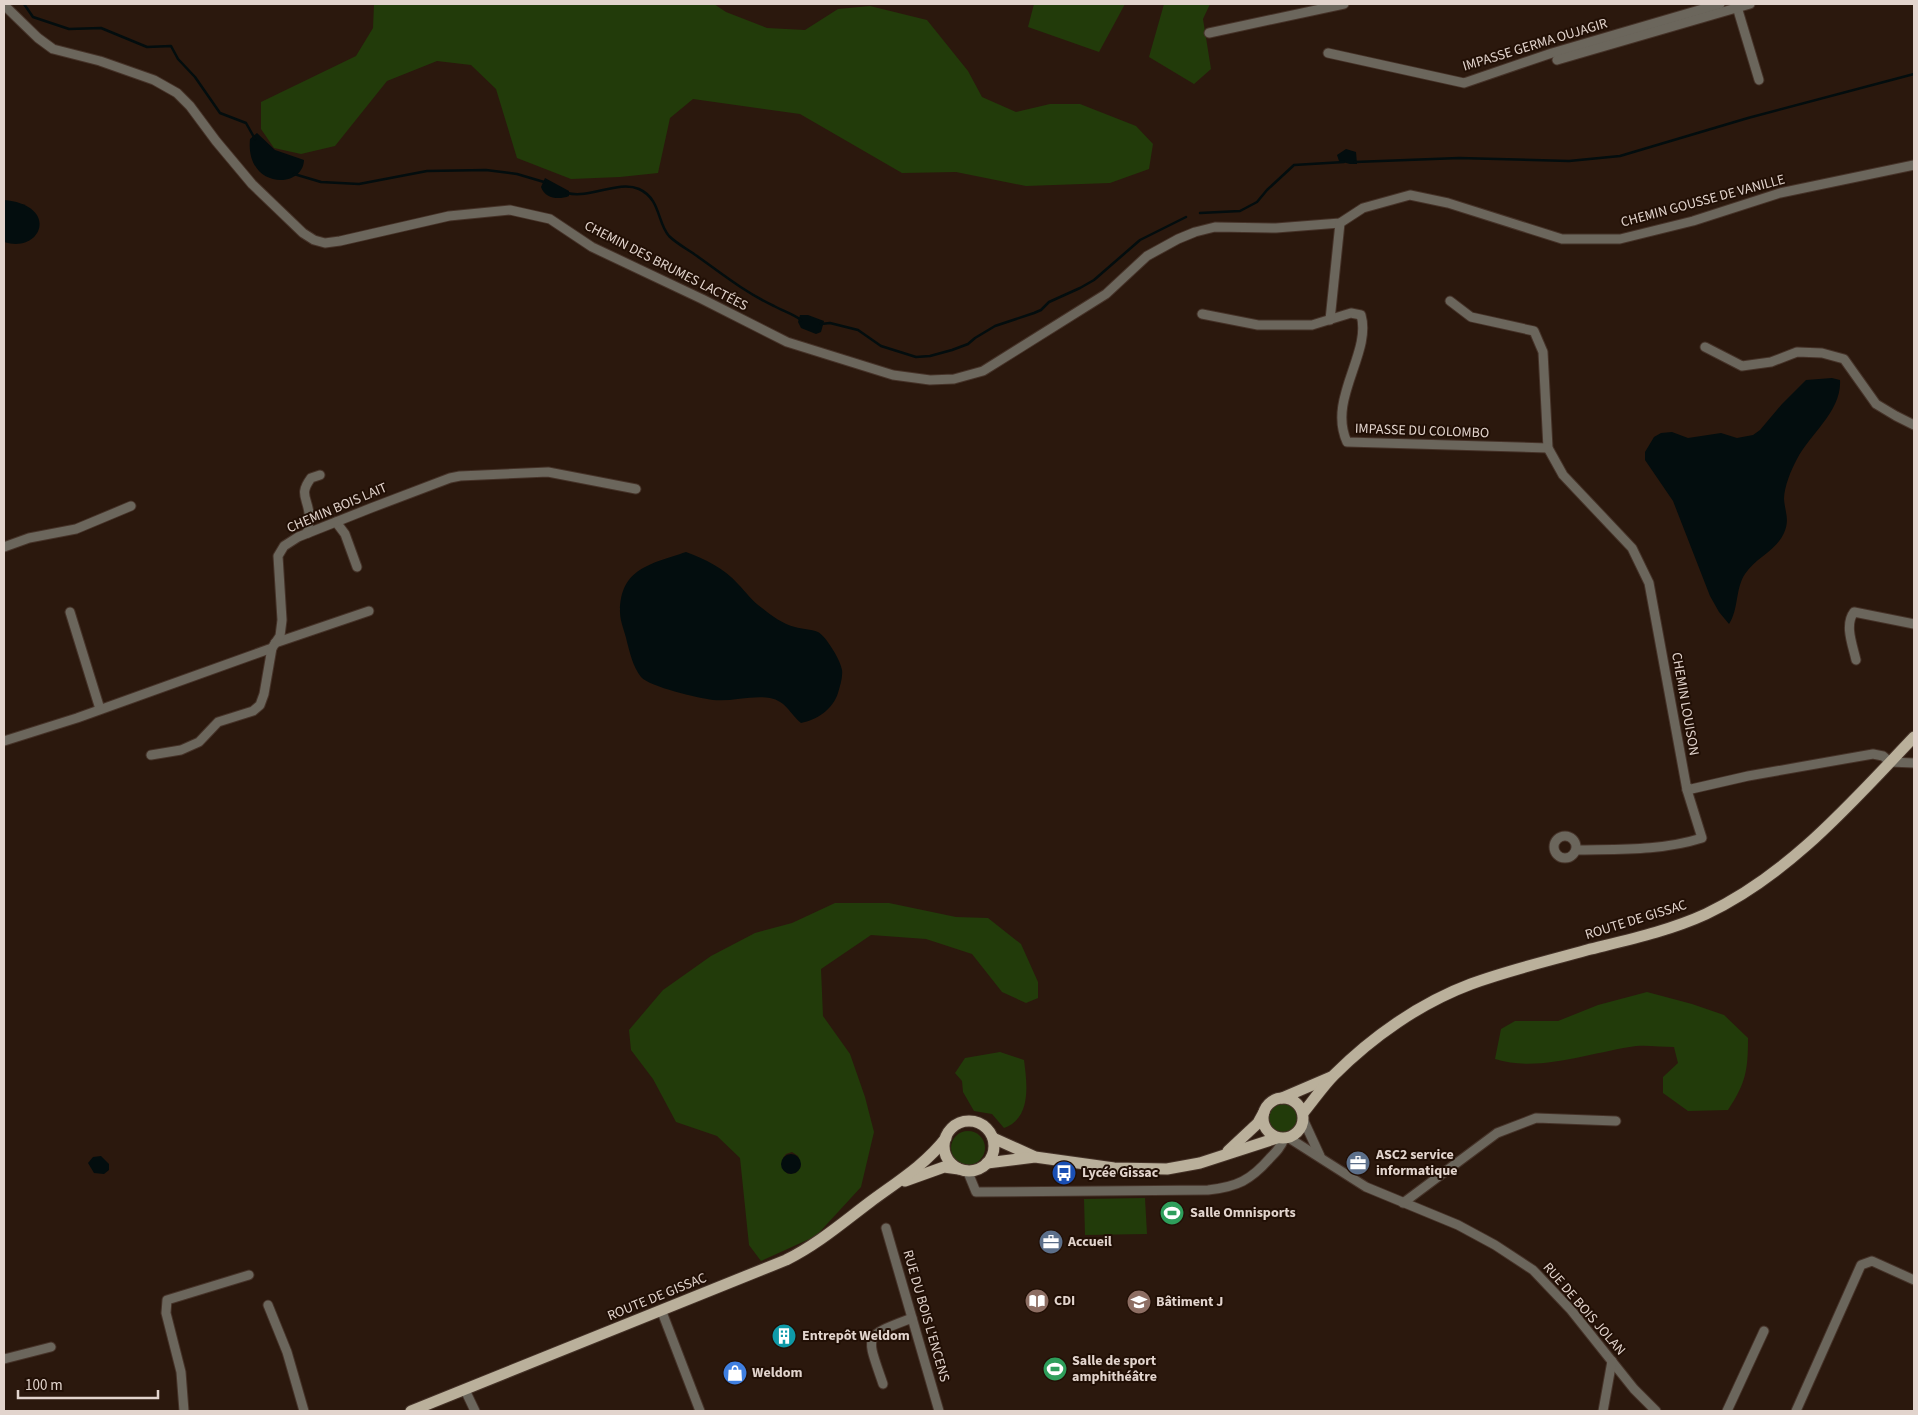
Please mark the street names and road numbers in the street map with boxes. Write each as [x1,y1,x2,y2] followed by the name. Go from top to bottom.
[1460,13,1610,77] street label: IMPASSE GERMA OUJAGIR
[1619,169,1787,233] street label: CHEMIN GOUSSE DE VANILLE
[581,216,751,316] street label: CHEMIN DES BRUMES LACTÉES
[1354,419,1490,443] street label: IMPASSE DU COLOMBO
[284,478,391,538] street label: CHEMIN BOIS LAIT
[1666,651,1704,757] street label: CHEMIN LOUISON
[1583,895,1689,945] street label: ROUTE DE GISSAC
[898,1248,954,1384] street label: RUE DU BOIS L'ENCENS
[1538,1258,1630,1360] street label: RUE DE BOIS JOLAN
[604,1268,710,1326] street label: ROUTE DE GISSAC

